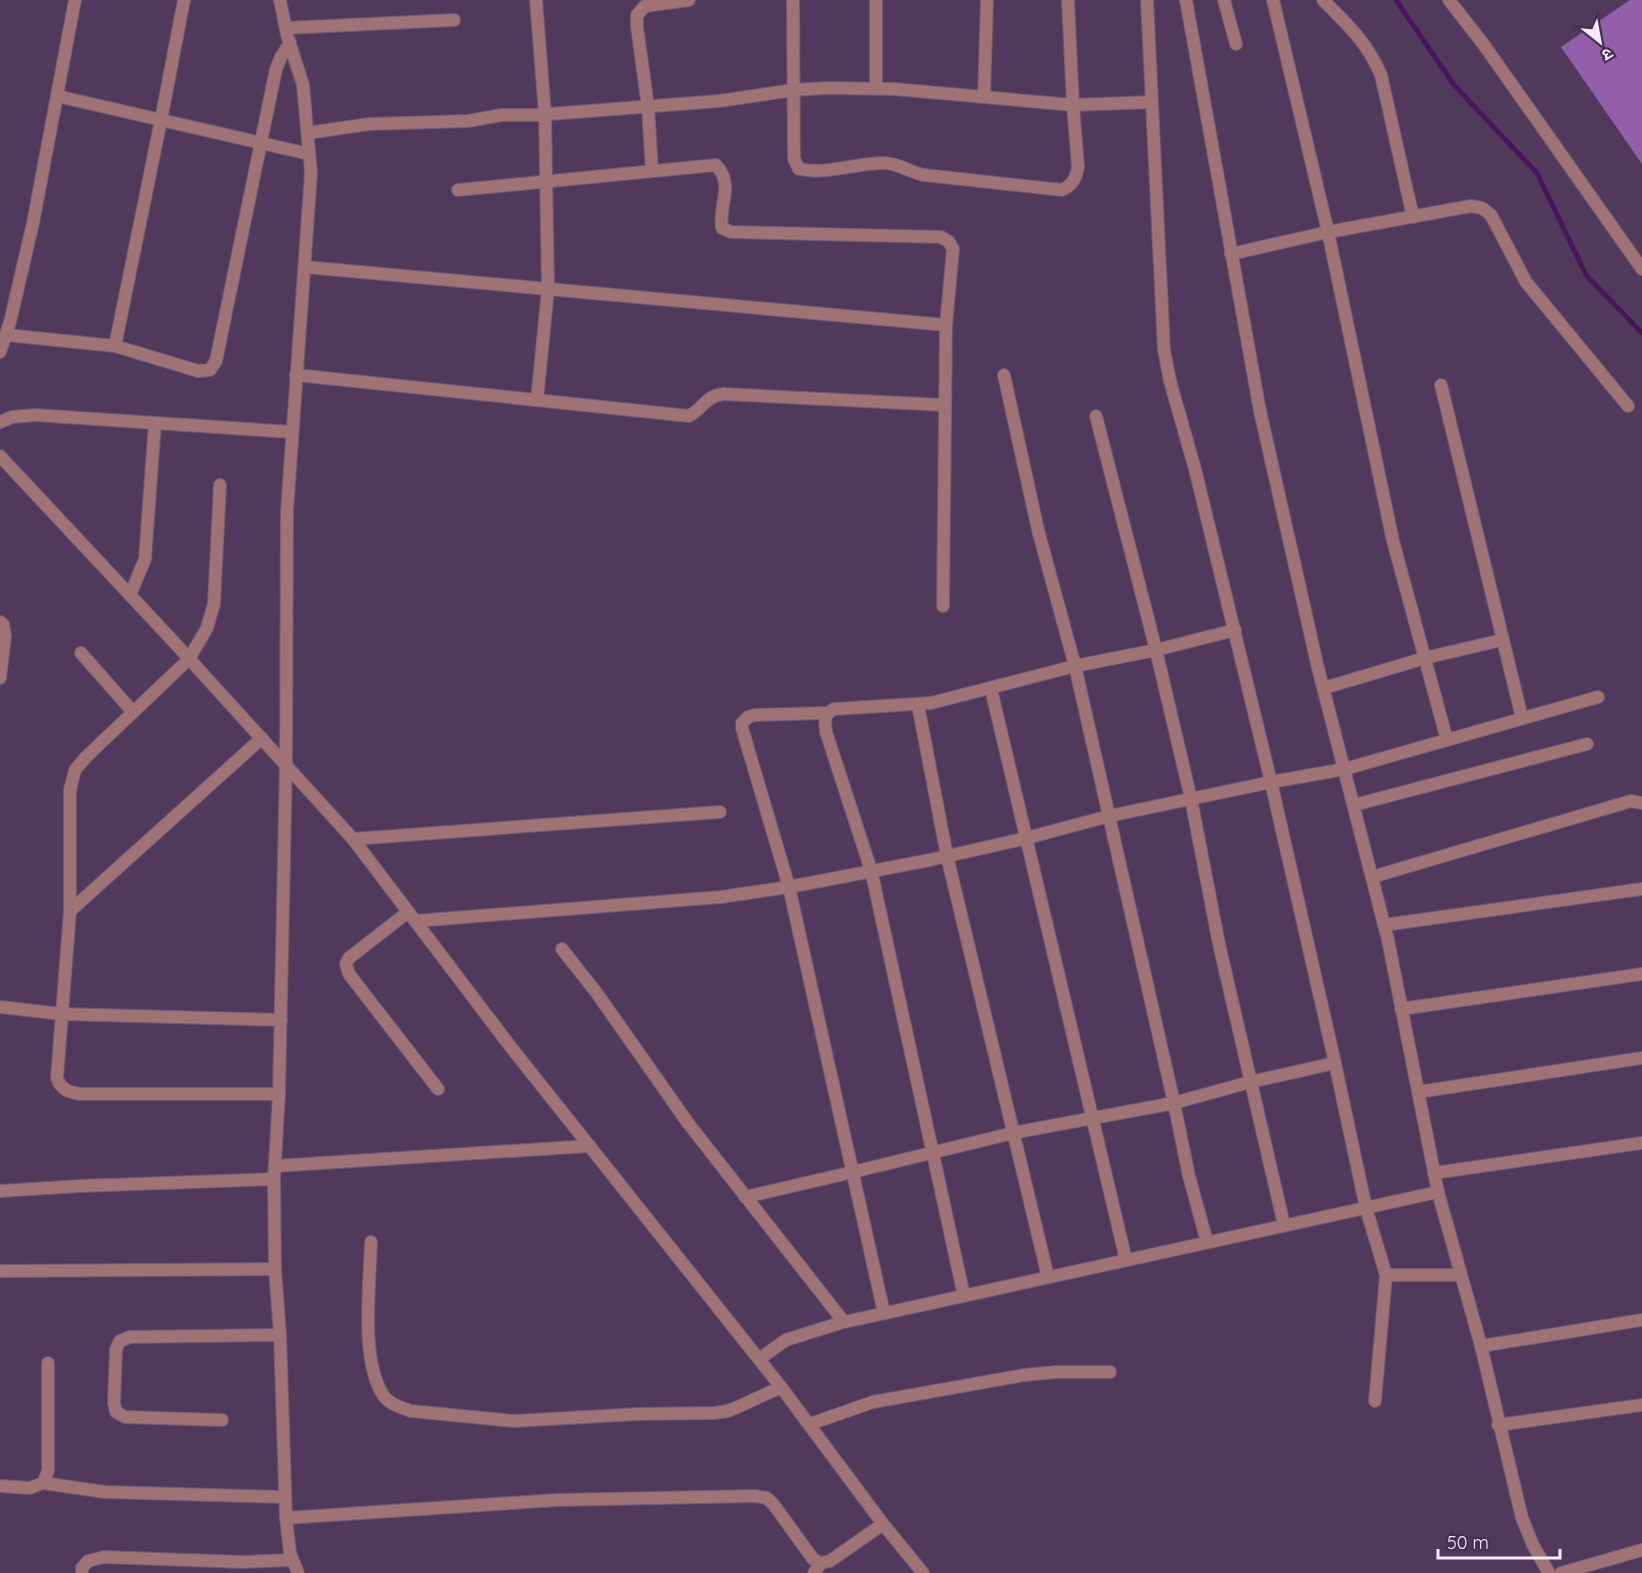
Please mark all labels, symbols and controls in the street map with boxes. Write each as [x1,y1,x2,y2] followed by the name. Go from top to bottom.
[1570,12,1630,72] north arrow
[1598,44,1617,66] text: उ
[1438,1522,1560,1560] scale bar
[1447,1531,1489,1554] text: 50 m

